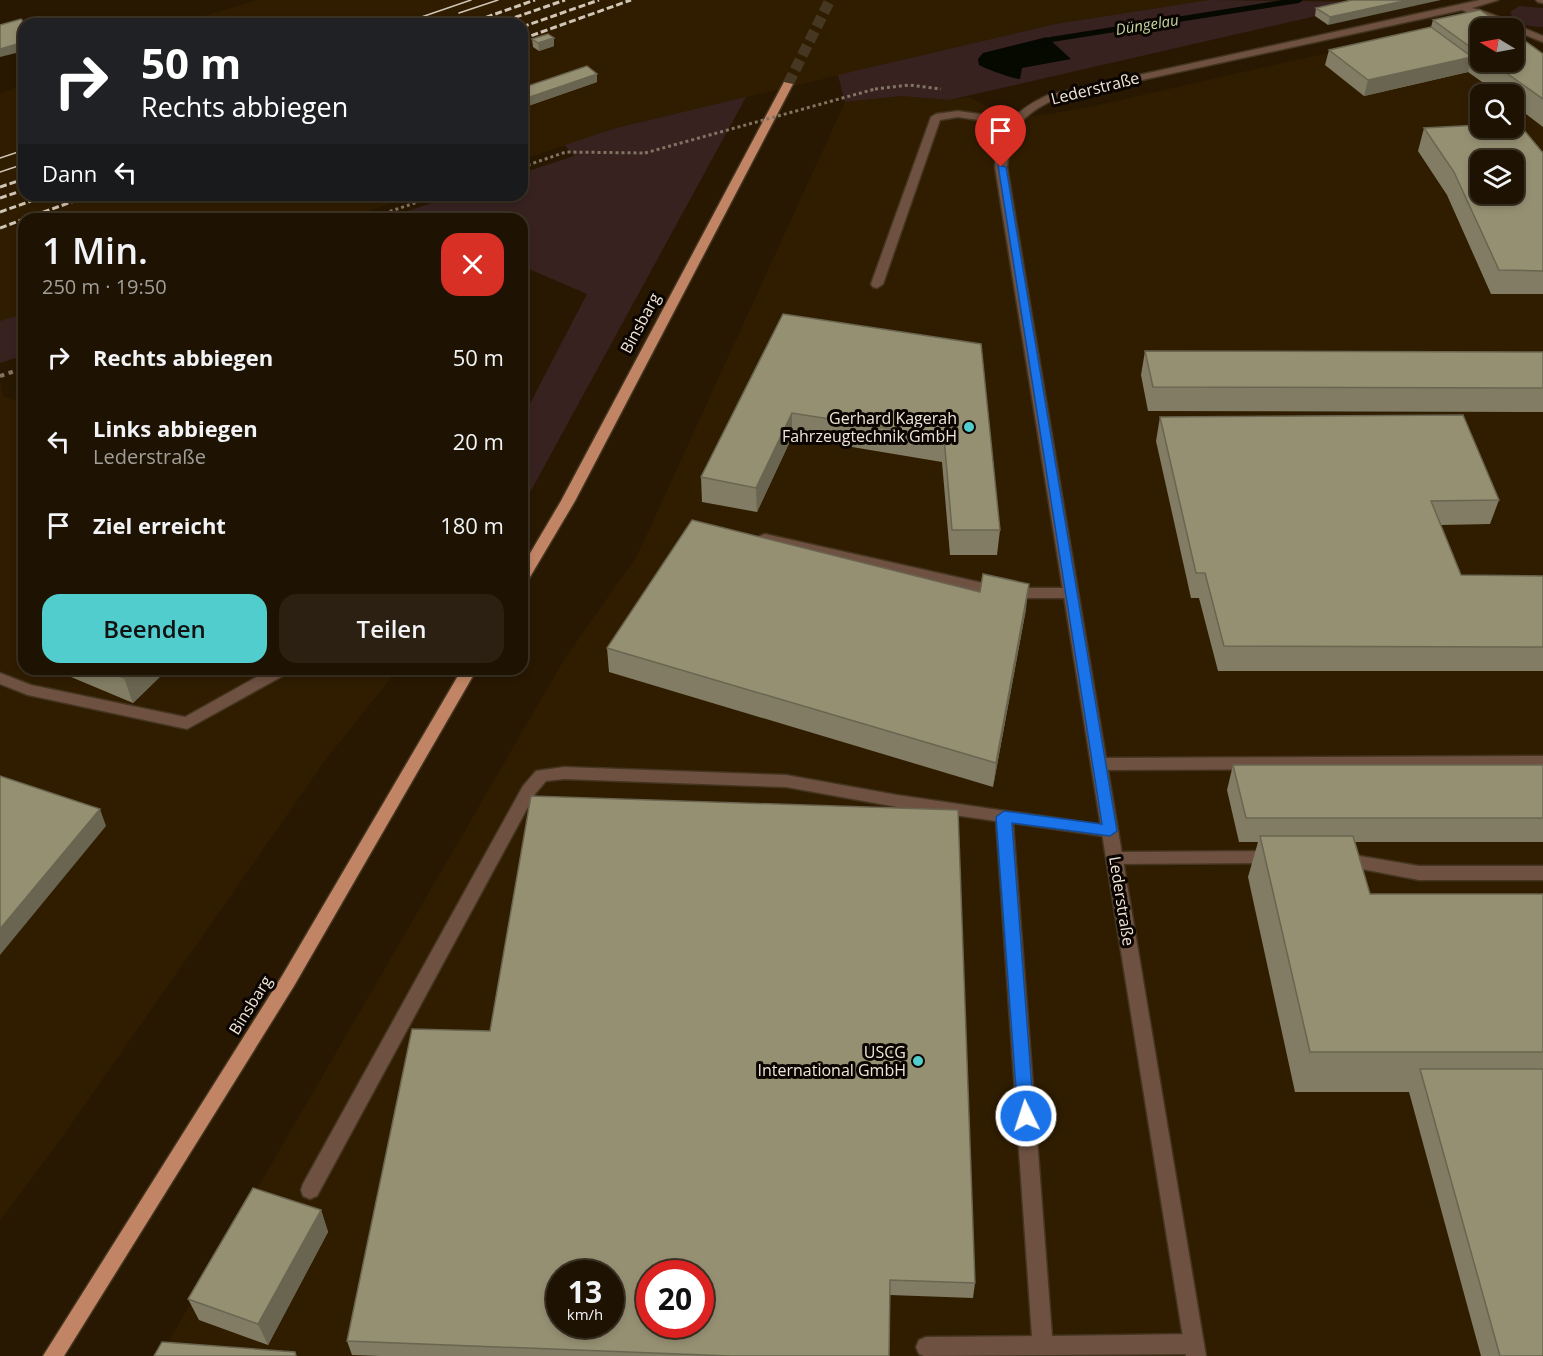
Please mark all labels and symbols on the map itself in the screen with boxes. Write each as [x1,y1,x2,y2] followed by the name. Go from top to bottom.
[1114,9,1180,39] water label: Düngelau
[1470,18,1524,72] north arrow
[1049,66,1142,110] street label: Lederstraße
[975,105,1026,167] pin
[615,289,665,357] street label: Binsbarg
[782,407,957,447] place label: Gerhard Kagerah Fahrzeugtechnik GmbH
[962,420,976,434] marker: Gerhard Kagerah Fahrzeugtechnik GmbH
[1104,855,1140,947] street label: Lederstraße
[223,971,277,1039] street label: Binsbarg
[757,1041,906,1081] place label: USCG International GmbH
[911,1054,925,1068] marker: USCG International GmbH
[994,1084,1058,1148] position arrow
[636,1260,714,1338] speed limit sign: 20

